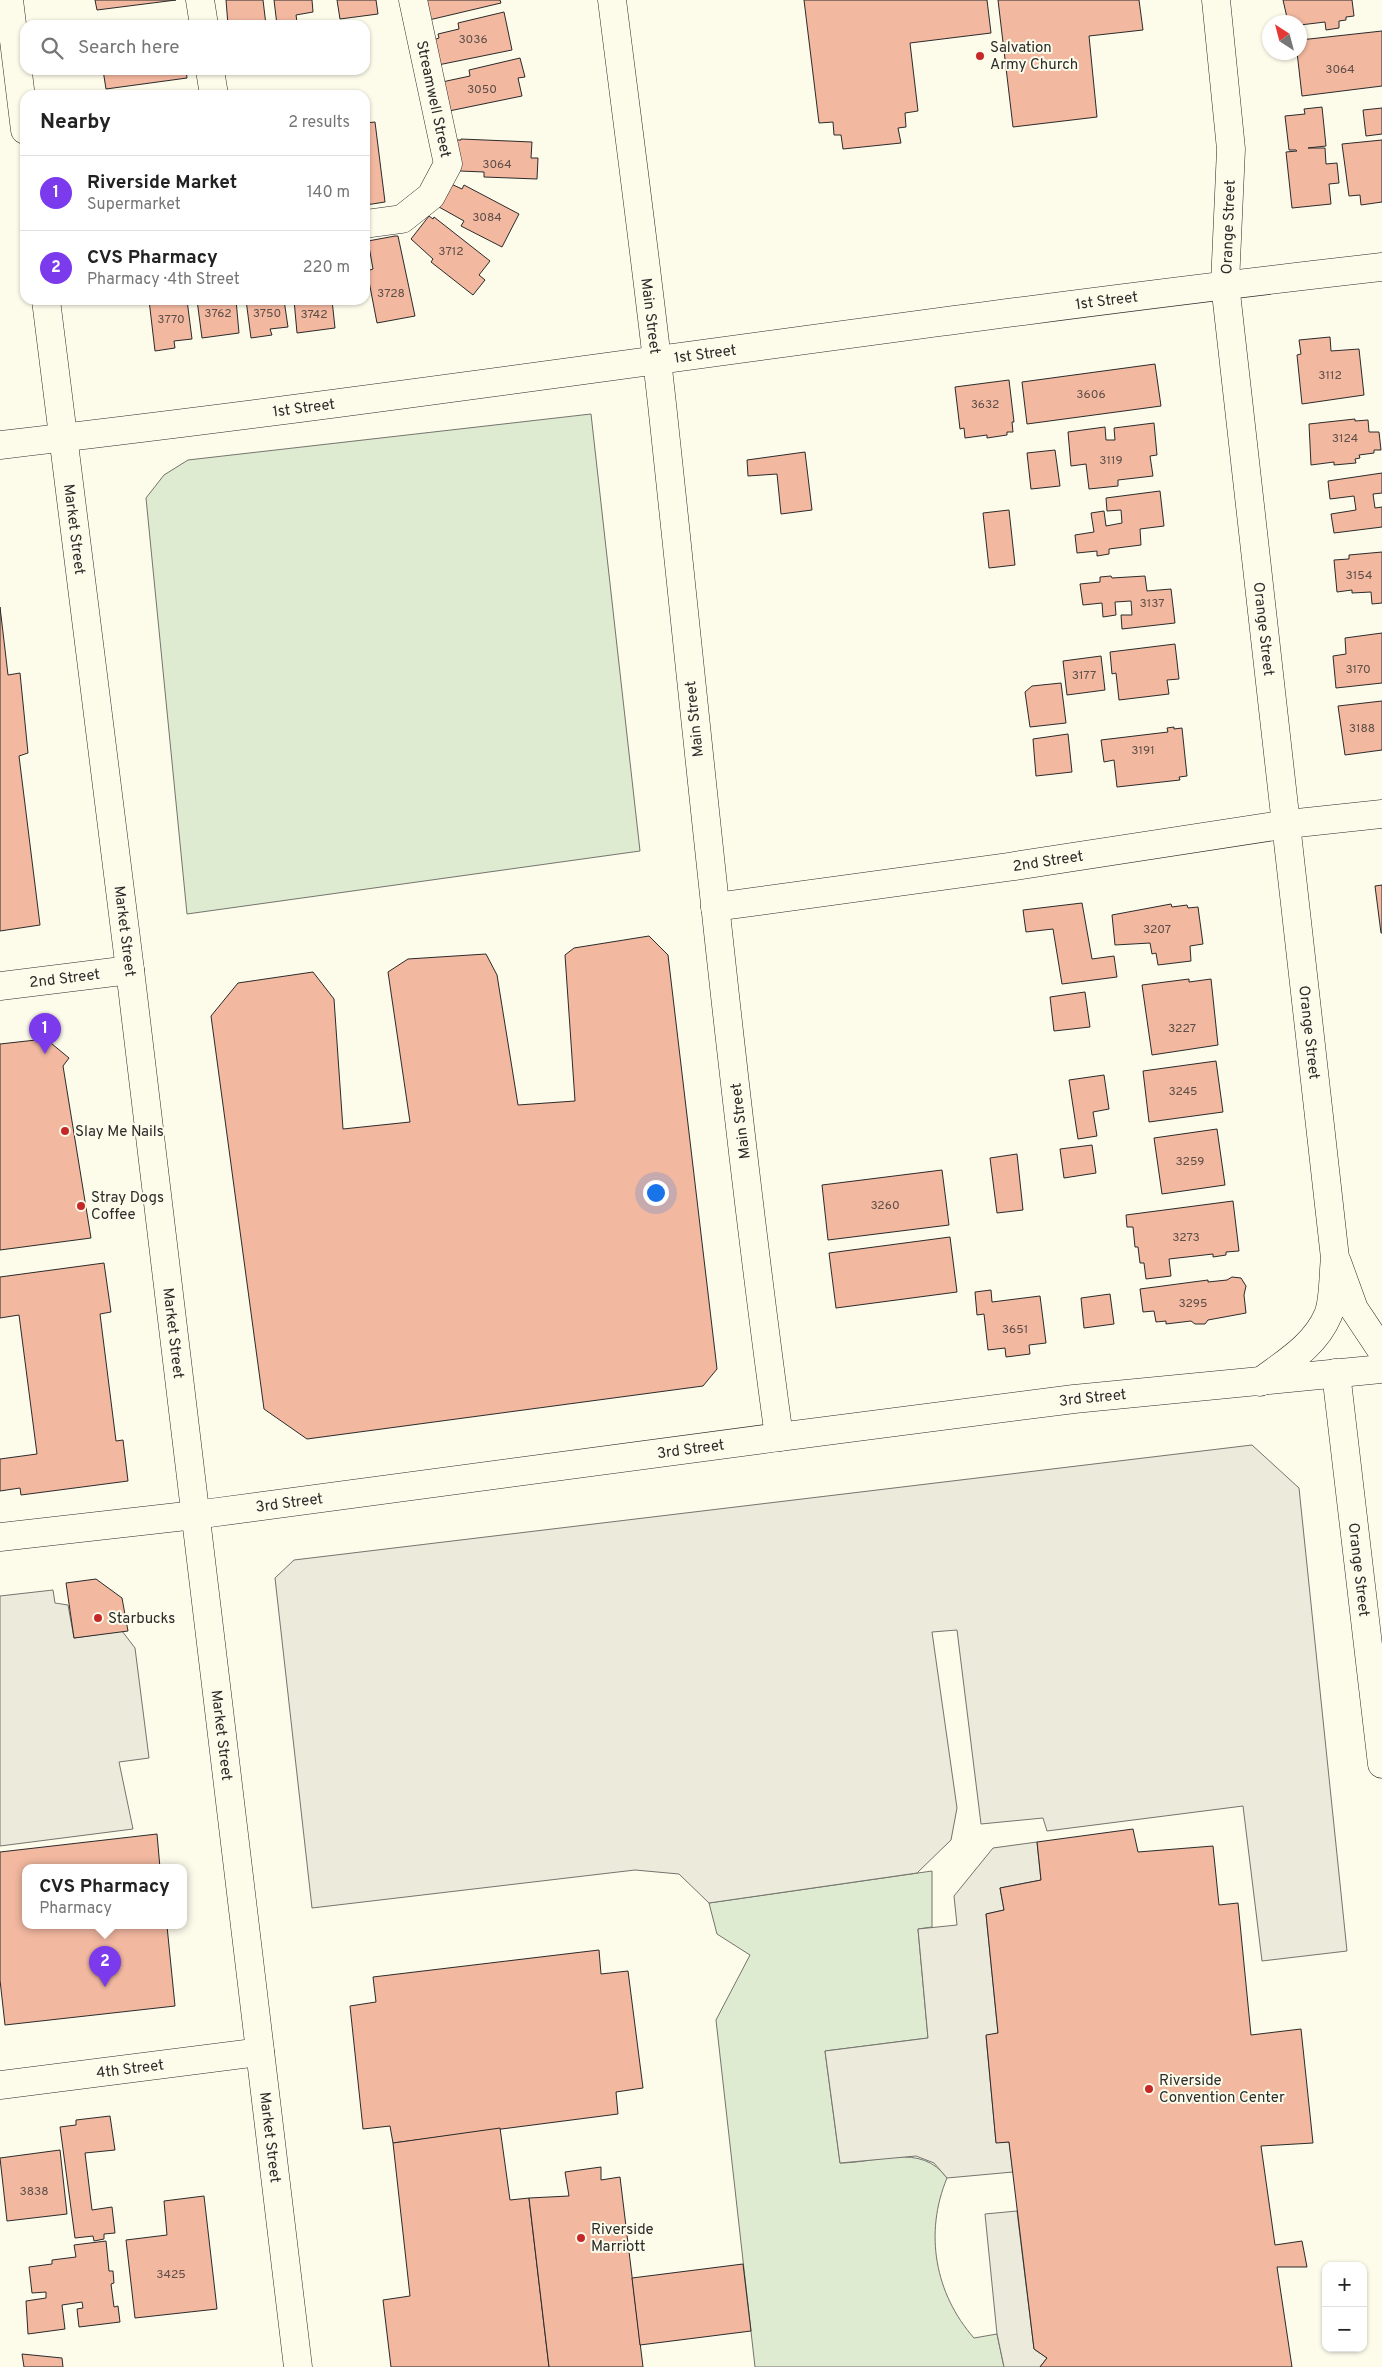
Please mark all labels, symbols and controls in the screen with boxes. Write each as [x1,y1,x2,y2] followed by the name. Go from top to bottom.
[1262,15,1307,60] north arrow
[20,20,370,75] search box
[458,32,488,48] house number: 3036
[38,34,66,62] icon: search
[78,36,180,60] text: Search here
[411,39,454,160] street label: Streamwell Street
[990,39,1078,75] place label: Salvation Army Church
[974,50,986,62] marker: Salvation Army Church
[1325,62,1355,78] house number: 3064
[467,82,497,98] house number: 3050
[40,109,111,136] text: Nearby
[288,113,350,133] text: 2 results
[482,157,512,173] house number: 3064
[87,171,237,195] text: Riverside Market
[1218,179,1241,275] street label: Orange Street
[53,183,59,203] text: 1
[307,183,350,203] text: 140 m
[87,195,181,215] text: Supermarket
[472,210,502,226] house number: 3084
[438,244,464,260] house number: 3712
[87,246,218,270] text: CVS Pharmacy
[51,258,61,278] text: 2
[303,258,350,278] text: 220 m
[87,270,240,290] text: Pharmacy · 4th Street
[635,277,664,355] street label: Main Street
[377,286,405,302] house number: 3728
[1074,288,1139,315] street label: 1st Street
[204,306,232,322] house number: 3762
[253,306,281,322] house number: 3750
[301,307,327,323] house number: 3742
[157,312,185,328] house number: 3770
[673,341,738,369] street label: 1st Street
[1318,368,1342,384] house number: 3112
[1076,387,1106,403] house number: 3606
[272,396,336,423] street label: 1st Street
[971,397,999,413] house number: 3632
[1332,431,1358,447] house number: 3124
[1099,453,1123,469] house number: 3119
[58,483,88,576] street label: Market Street
[1346,568,1372,584] house number: 3154
[1248,581,1277,677] street label: Orange Street
[1139,596,1165,612] house number: 3137
[1345,662,1371,678] house number: 3170
[1072,668,1096,684] house number: 3177
[682,680,709,758] street label: Main Street
[1349,721,1375,737] house number: 3188
[1131,743,1155,759] house number: 3191
[1011,848,1085,877] street label: 2nd Street
[109,885,139,978] street label: Market Street
[1143,922,1171,938] house number: 3207
[28,966,101,993] street label: 2nd Street
[1293,984,1323,1081] street label: Orange Street
[29,1013,61,1054] pin: 1
[1168,1021,1196,1037] house number: 3227
[727,1082,756,1160] street label: Main Street
[1168,1084,1198,1100] house number: 3245
[75,1123,164,1142] place label: Slay Me Nails
[59,1125,71,1137] marker: Slay Me Nails
[1176,1154,1204,1170] house number: 3259
[643,1180,669,1206] your location
[91,1189,164,1225] place label: Stray Dogs Coffee
[870,1198,900,1214] house number: 3260
[75,1200,87,1212] marker: Stray Dogs Coffee
[1172,1230,1200,1246] house number: 3273
[157,1287,187,1380] street label: Market Street
[1179,1296,1207,1312] house number: 3295
[1002,1322,1028,1338] house number: 3651
[1058,1386,1127,1412] street label: 3rd Street
[656,1436,726,1464] street label: 3rd Street
[254,1490,324,1518] street label: 3rd Street
[1343,1522,1373,1618] street label: Orange Street
[108,1610,175,1629] place label: Starbucks
[92,1612,104,1624] marker: Starbucks
[206,1689,235,1782] street label: Market Street
[22,1864,187,1929] popup
[39,1875,170,1899] text: CVS Pharmacy
[39,1899,112,1919] text: Pharmacy
[89,1946,121,1987] pin: 2
[95,2056,165,2084] street label: 4th Street
[1159,2072,1285,2108] place label: Riverside Convention Center
[1143,2083,1155,2095] marker: Riverside Convention Center
[254,2091,284,2184] street label: Market Street
[19,2184,49,2200] house number: 3838
[591,2221,654,2257] place label: Riverside Marriott
[575,2232,587,2244] marker: Riverside Marriott
[1322,2262,1367,2352] map controls
[1322,2262,1367,2307] button: +
[156,2267,186,2283] house number: 3425
[1322,2307,1367,2352] button: −

